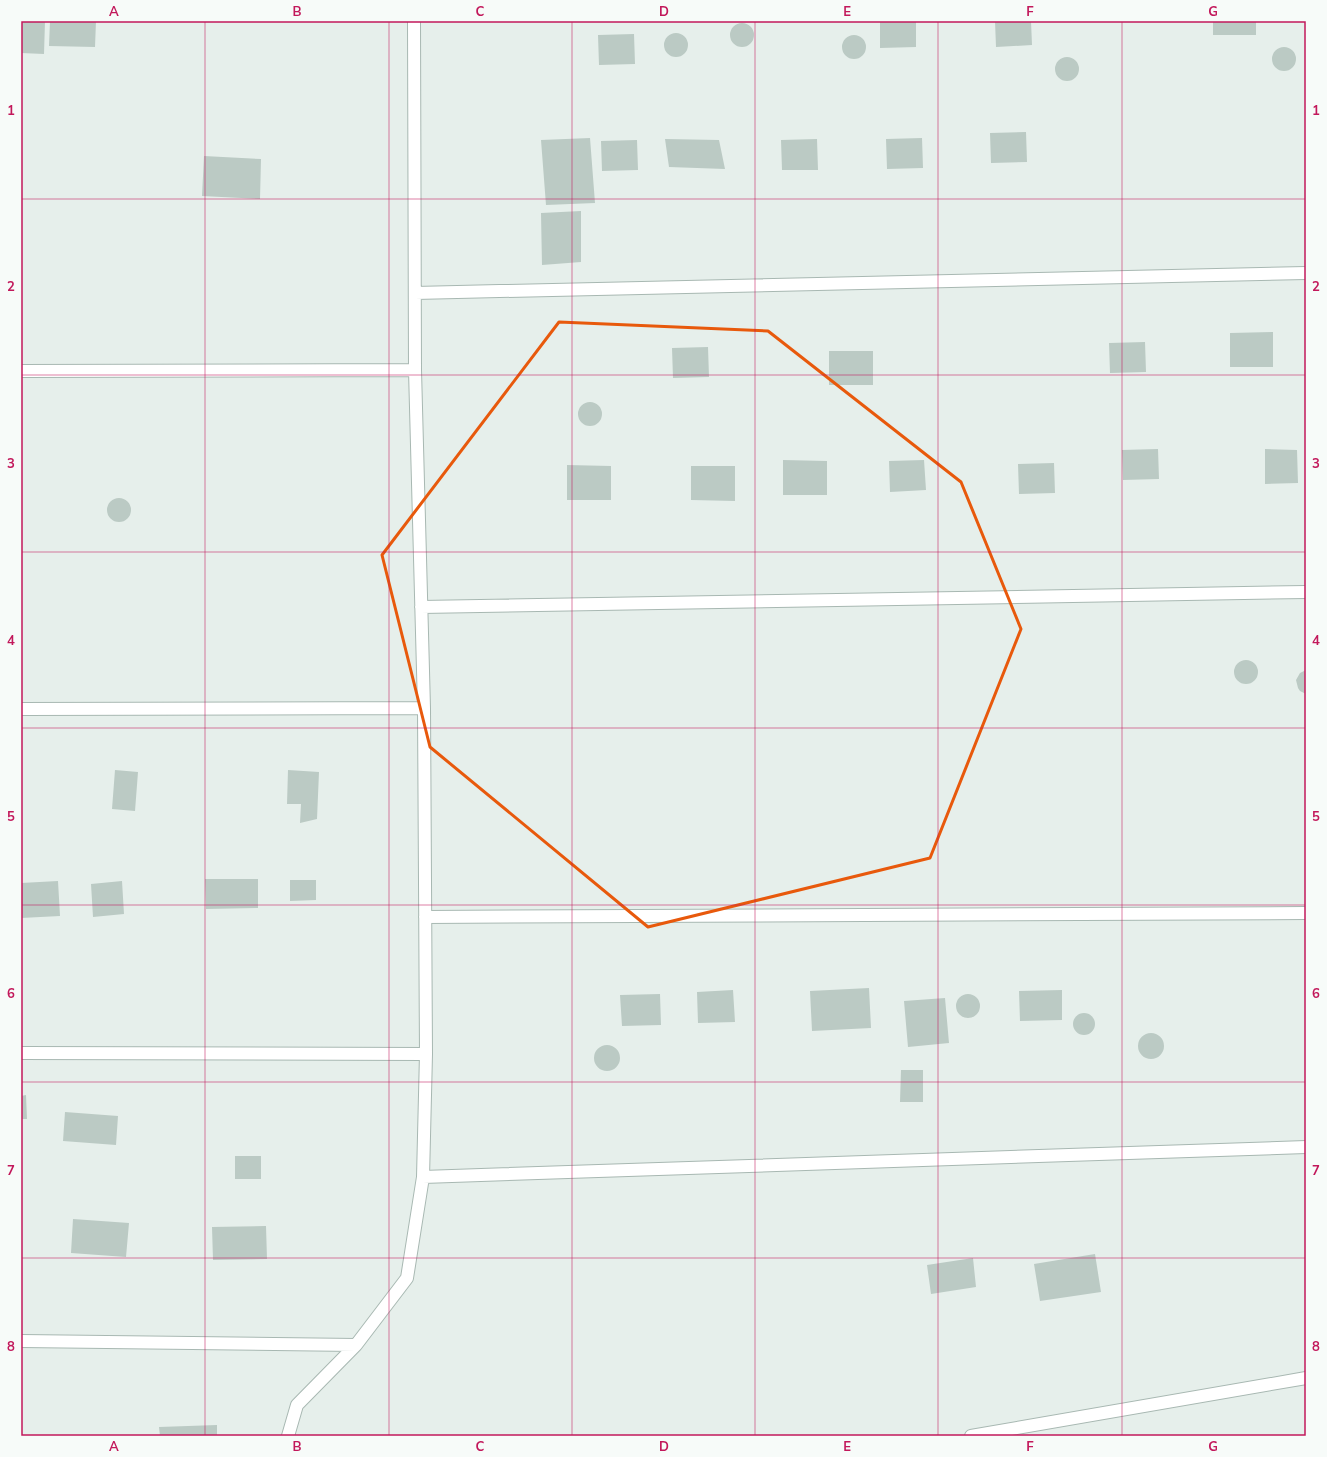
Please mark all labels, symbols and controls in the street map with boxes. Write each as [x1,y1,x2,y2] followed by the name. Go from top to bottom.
[109,3,119,19] text: A
[293,3,302,19] text: B
[476,3,485,19] text: C
[659,3,669,19] text: D
[843,3,851,19] text: E
[1026,3,1034,19] text: F
[1208,3,1218,19] text: G
[7,102,15,118] text: 1
[1312,102,1320,118] text: 1
[7,278,15,294] text: 2
[1312,278,1320,294] text: 2
[7,455,15,471] text: 3
[1312,455,1320,471] text: 3
[7,632,15,648] text: 4
[1312,632,1320,648] text: 4
[7,808,15,824] text: 5
[1312,808,1320,824] text: 5
[7,985,15,1001] text: 6
[1312,985,1320,1001] text: 6
[7,1162,15,1178] text: 7
[1312,1162,1320,1178] text: 7
[7,1338,15,1354] text: 8
[1312,1338,1320,1354] text: 8
[109,1438,119,1454] text: A
[293,1438,302,1454] text: B
[476,1438,485,1454] text: C
[659,1438,669,1454] text: D
[843,1438,851,1454] text: E
[1026,1438,1034,1454] text: F
[1208,1438,1218,1454] text: G

